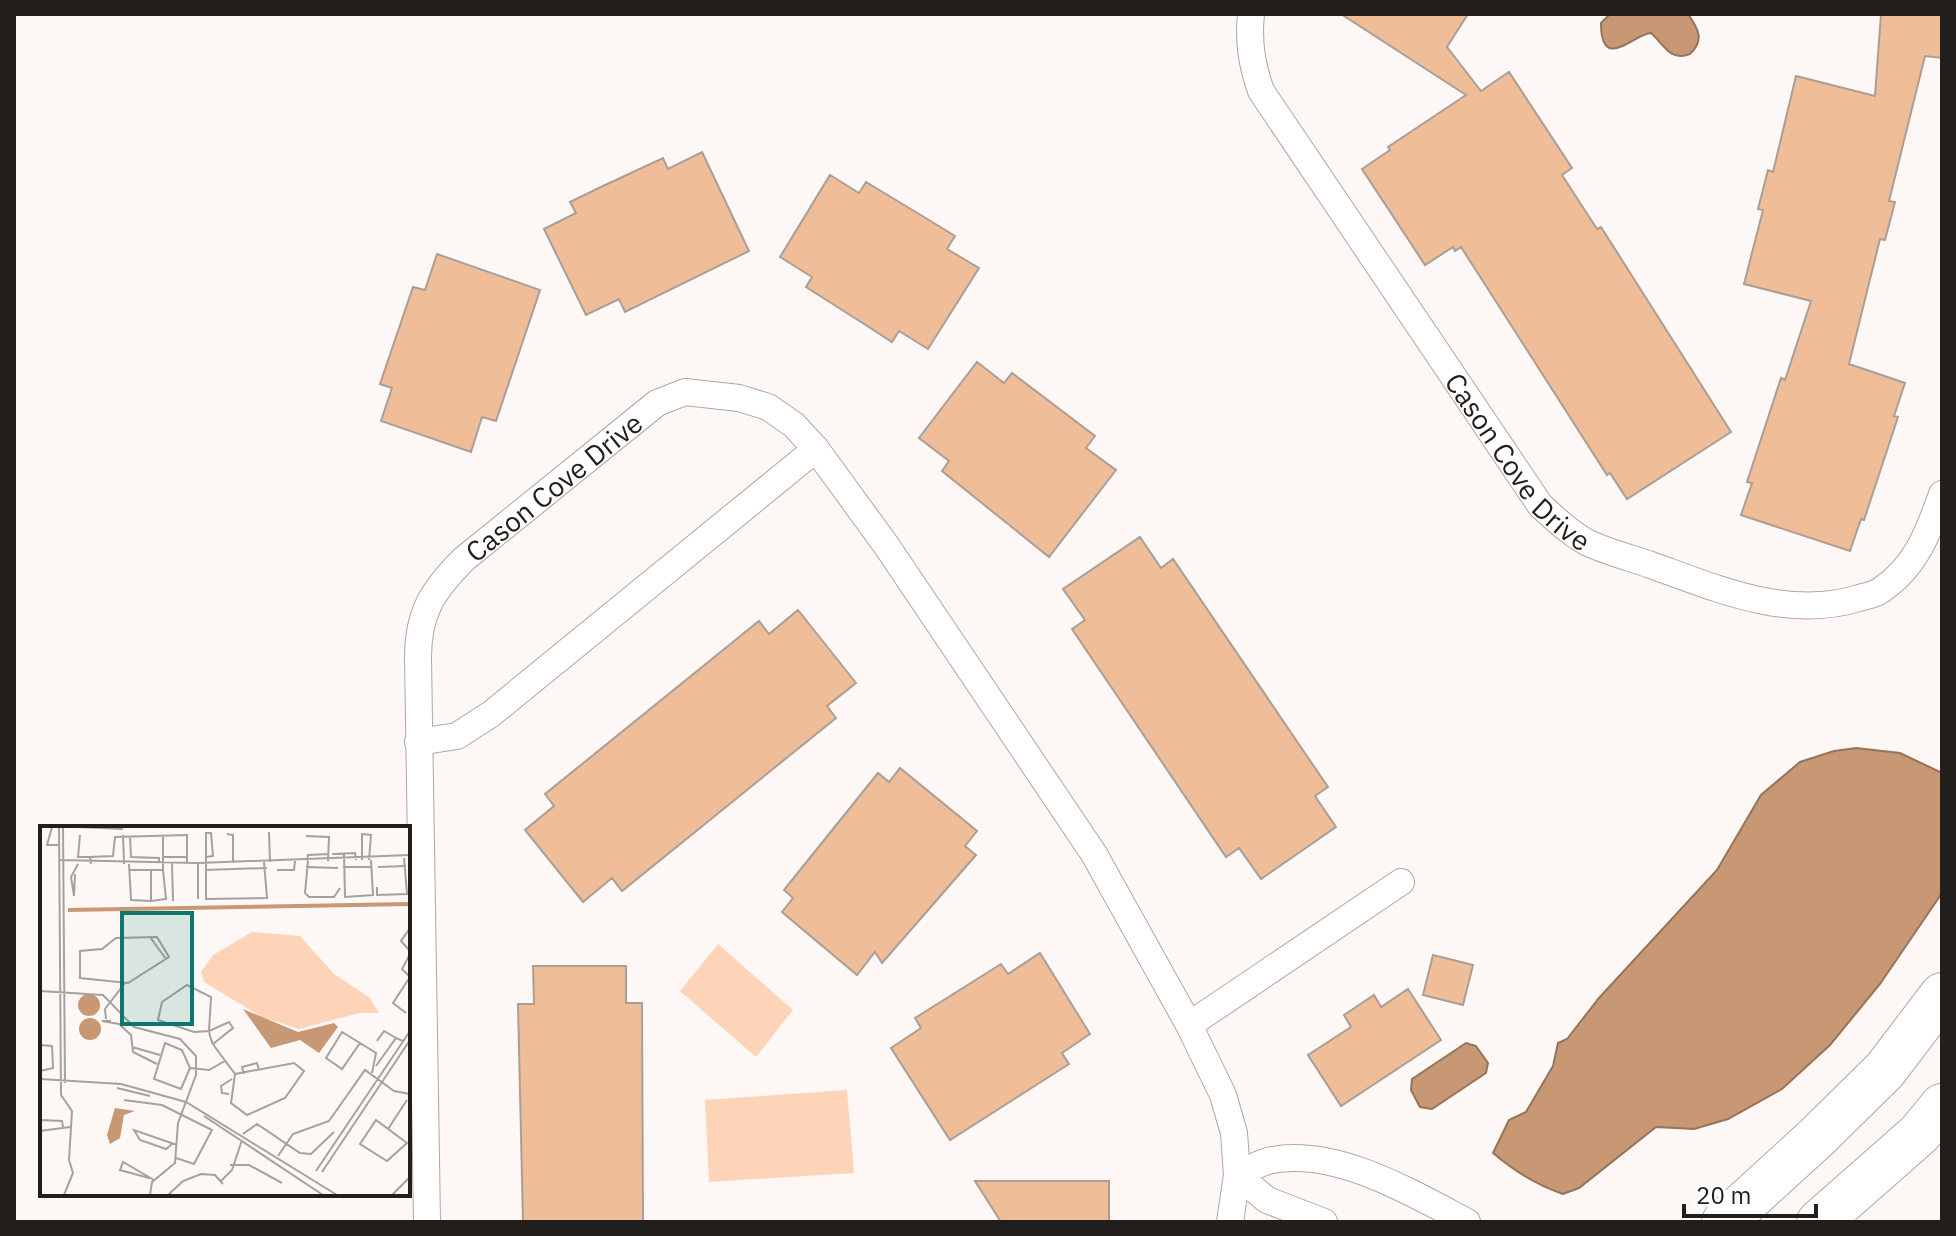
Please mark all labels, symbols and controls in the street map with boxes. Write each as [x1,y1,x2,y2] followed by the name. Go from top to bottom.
[1437,365,1598,559] street label: Cason Cove Drive
[457,404,650,569] street label: Cason Cove Drive
[40,826,410,1196] inset map
[1684,1168,1816,1218] scale bar
[1696,1179,1751,1211] text: 20 m

